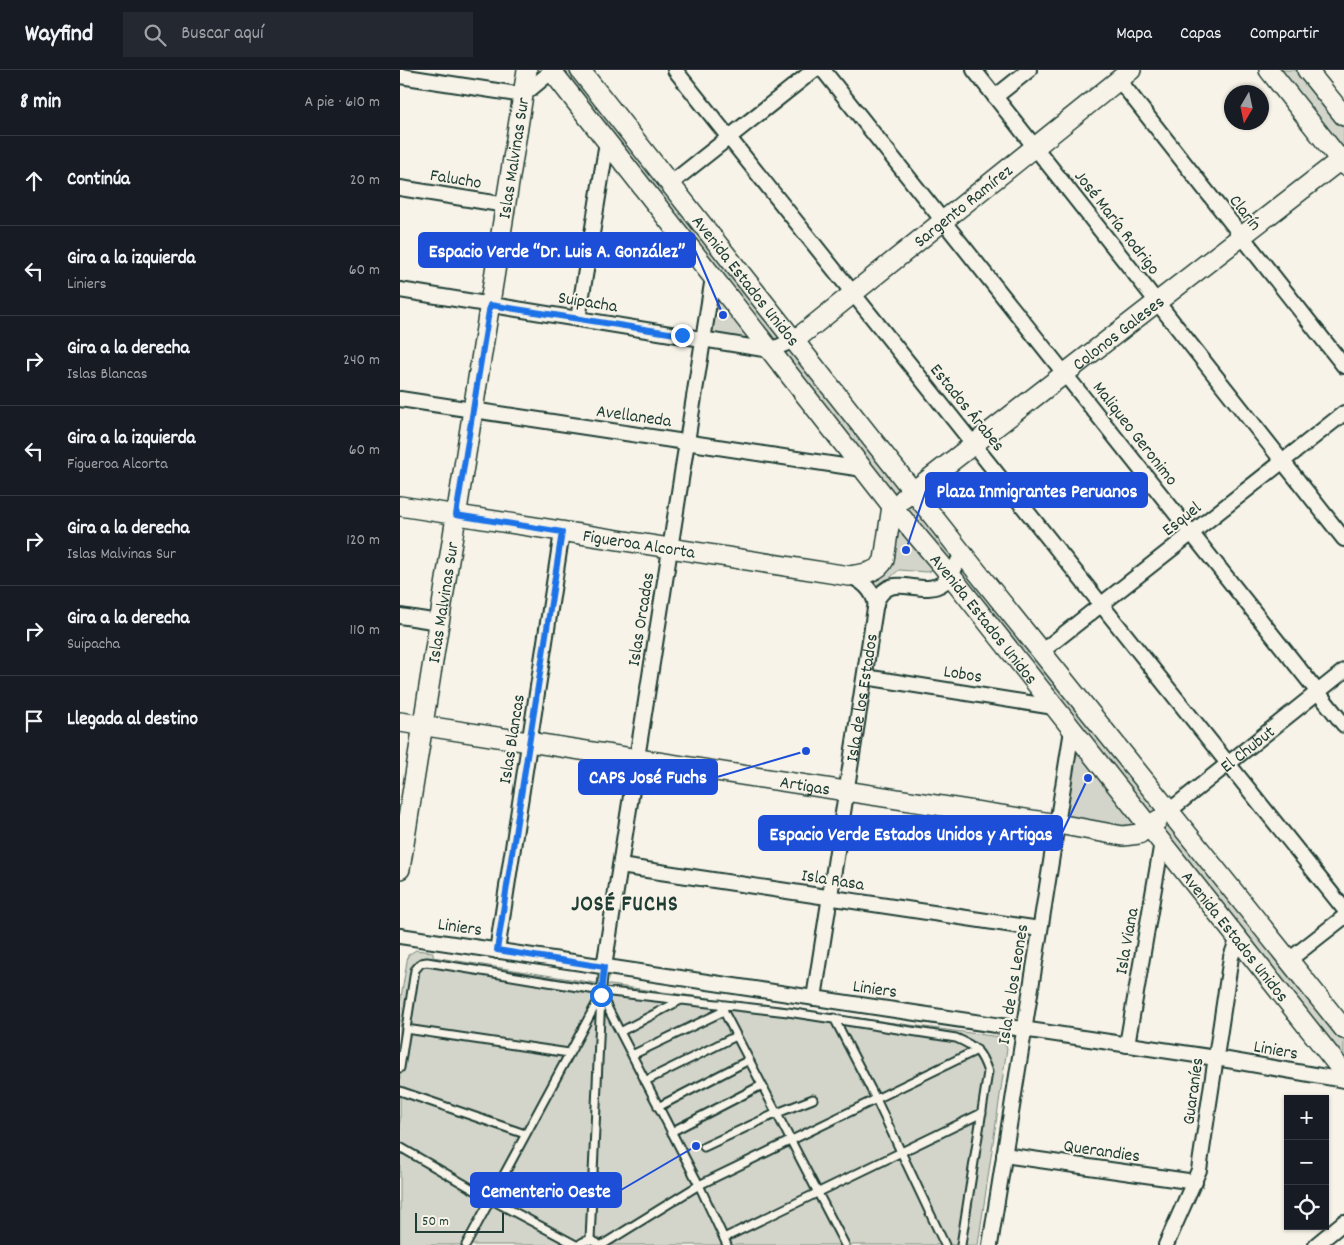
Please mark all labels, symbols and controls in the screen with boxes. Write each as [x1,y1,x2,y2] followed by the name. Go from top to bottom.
[123,12,473,57] search box
[25,18,93,52] text: Wayfind
[141,21,169,49] icon: search
[181,21,263,48] text: Buscar aquí
[1116,22,1152,47] text: Mapa
[1180,22,1222,47] text: Capas
[1250,22,1319,47] text: Compartir
[1224,85,1269,130] north arrow
[20,88,61,118] text: 8 min
[305,91,380,114] text: A pie · 610 m
[494,95,538,221] street label: Islas Malvinas Sur
[909,160,1019,255] street label: Sargento Ramírez
[428,164,483,197] street label: Falucho
[1067,166,1165,281] street label: José María Rodrigo
[20,167,48,195] icon: ahead
[67,167,130,194] text: Continúa
[350,169,380,192] text: 20 m
[1222,190,1266,237] street label: Clarín
[684,211,804,353] street label: Avenida Estados Unidos
[419,233,695,267] callout: Espacio Verde “Dr. Luis A. González”
[429,240,685,267] text: Espacio Verde “Dr. Luis A. González”
[67,246,195,273] text: Gira a la izquierda
[20,257,48,285] icon: left
[349,259,380,282] text: 60 m
[67,273,107,296] text: Liniers
[556,286,620,321] street label: Suipacha
[1068,291,1171,378] street label: Colonos Galeses
[671,324,694,347] route end
[67,336,189,363] text: Gira a la derecha
[20,347,48,375] icon: right
[343,349,380,372] text: 240 m
[923,359,1009,458] street label: Estados Árabes
[67,363,147,386] text: Islas Blancas
[1085,377,1183,492] street label: Maliqueo Geronimo
[595,400,673,435] street label: Avellaneda
[67,426,195,453] text: Gira a la izquierda
[20,437,48,465] icon: left
[349,439,380,462] text: 60 m
[67,453,168,476] text: Figueroa Alcorta
[926,473,1147,507] callout: Plaza Inmigrantes Peruanos
[937,480,1137,507] text: Plaza Inmigrantes Peruanos
[1158,496,1208,543] street label: Esquel
[67,516,189,543] text: Gira a la derecha
[581,525,697,567] street label: Figueroa Alcorta
[20,527,48,555] icon: right
[346,529,380,552] text: 120 m
[423,540,467,665] street label: Islas Malvinas Sur
[67,543,176,566] text: Islas Malvinas Sur
[922,549,1042,691] street label: Avenida Estados Unidos
[623,571,662,668] street label: Islas Orcadas
[67,606,189,633] text: Gira a la derecha
[20,617,48,645] icon: right
[350,619,380,642] text: 110 m
[841,632,886,764] street label: Isla de los Estados
[67,633,120,656] text: Suipacha
[942,660,984,691] street label: Lobos
[494,693,533,786] street label: Islas Blancas
[20,707,48,735] icon: arrive
[67,707,198,734] text: Llegada al destino
[1216,721,1282,780] street label: El Chubut
[579,760,717,794] callout: CAPS José Fuchs
[589,766,707,793] text: CAPS José Fuchs
[778,771,832,803] street label: Artigas
[759,816,1062,850] callout: Espacio Verde Estados Unidos y Artigas
[770,823,1052,850] text: Espacio Verde Estados Unidos y Artigas
[799,864,866,899] street label: Isla Rasa
[1174,867,1294,1009] street label: Avenida Estados Unidos
[571,890,679,921] district label: JOSÉ FUCHS
[1110,906,1147,977] street label: Isla Viana
[436,913,483,944] street label: Liniers
[993,922,1036,1046] street label: Isla de los Leones
[851,975,898,1006] street label: Liniers
[590,984,613,1007] route start
[1252,1035,1300,1068] street label: Liniers
[1177,1056,1212,1127] street label: Guaraníes
[1284,1095,1329,1230] map controls
[1284,1095,1329,1140] button: +
[1062,1135,1141,1170] street label: Querandies
[1284,1140,1329,1185] button: −
[471,1173,621,1207] callout: Cementerio Oeste
[481,1180,611,1207] text: Cementerio Oeste
[1284,1185,1329,1230] button: locate
[415,1210,504,1233] scale bar
[422,1212,449,1232] text: 50 m

